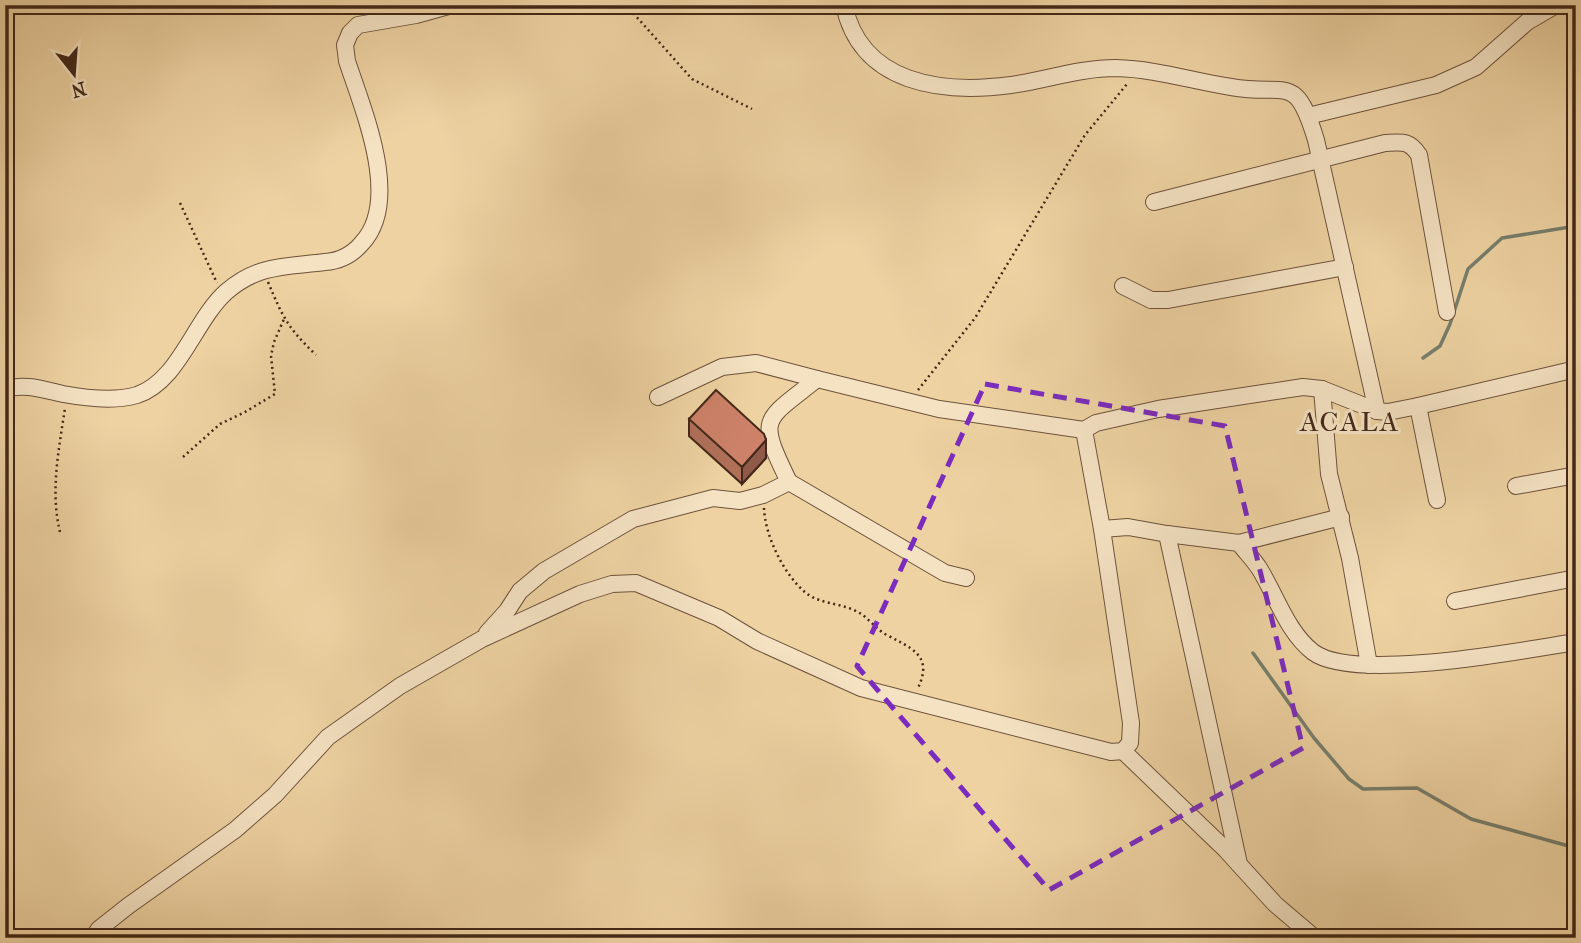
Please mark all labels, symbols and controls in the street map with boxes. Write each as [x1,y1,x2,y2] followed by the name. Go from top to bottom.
[38,38,108,108] north arrow
[68,77,89,102] text: N
[1299,405,1400,438] district label: ACALA

